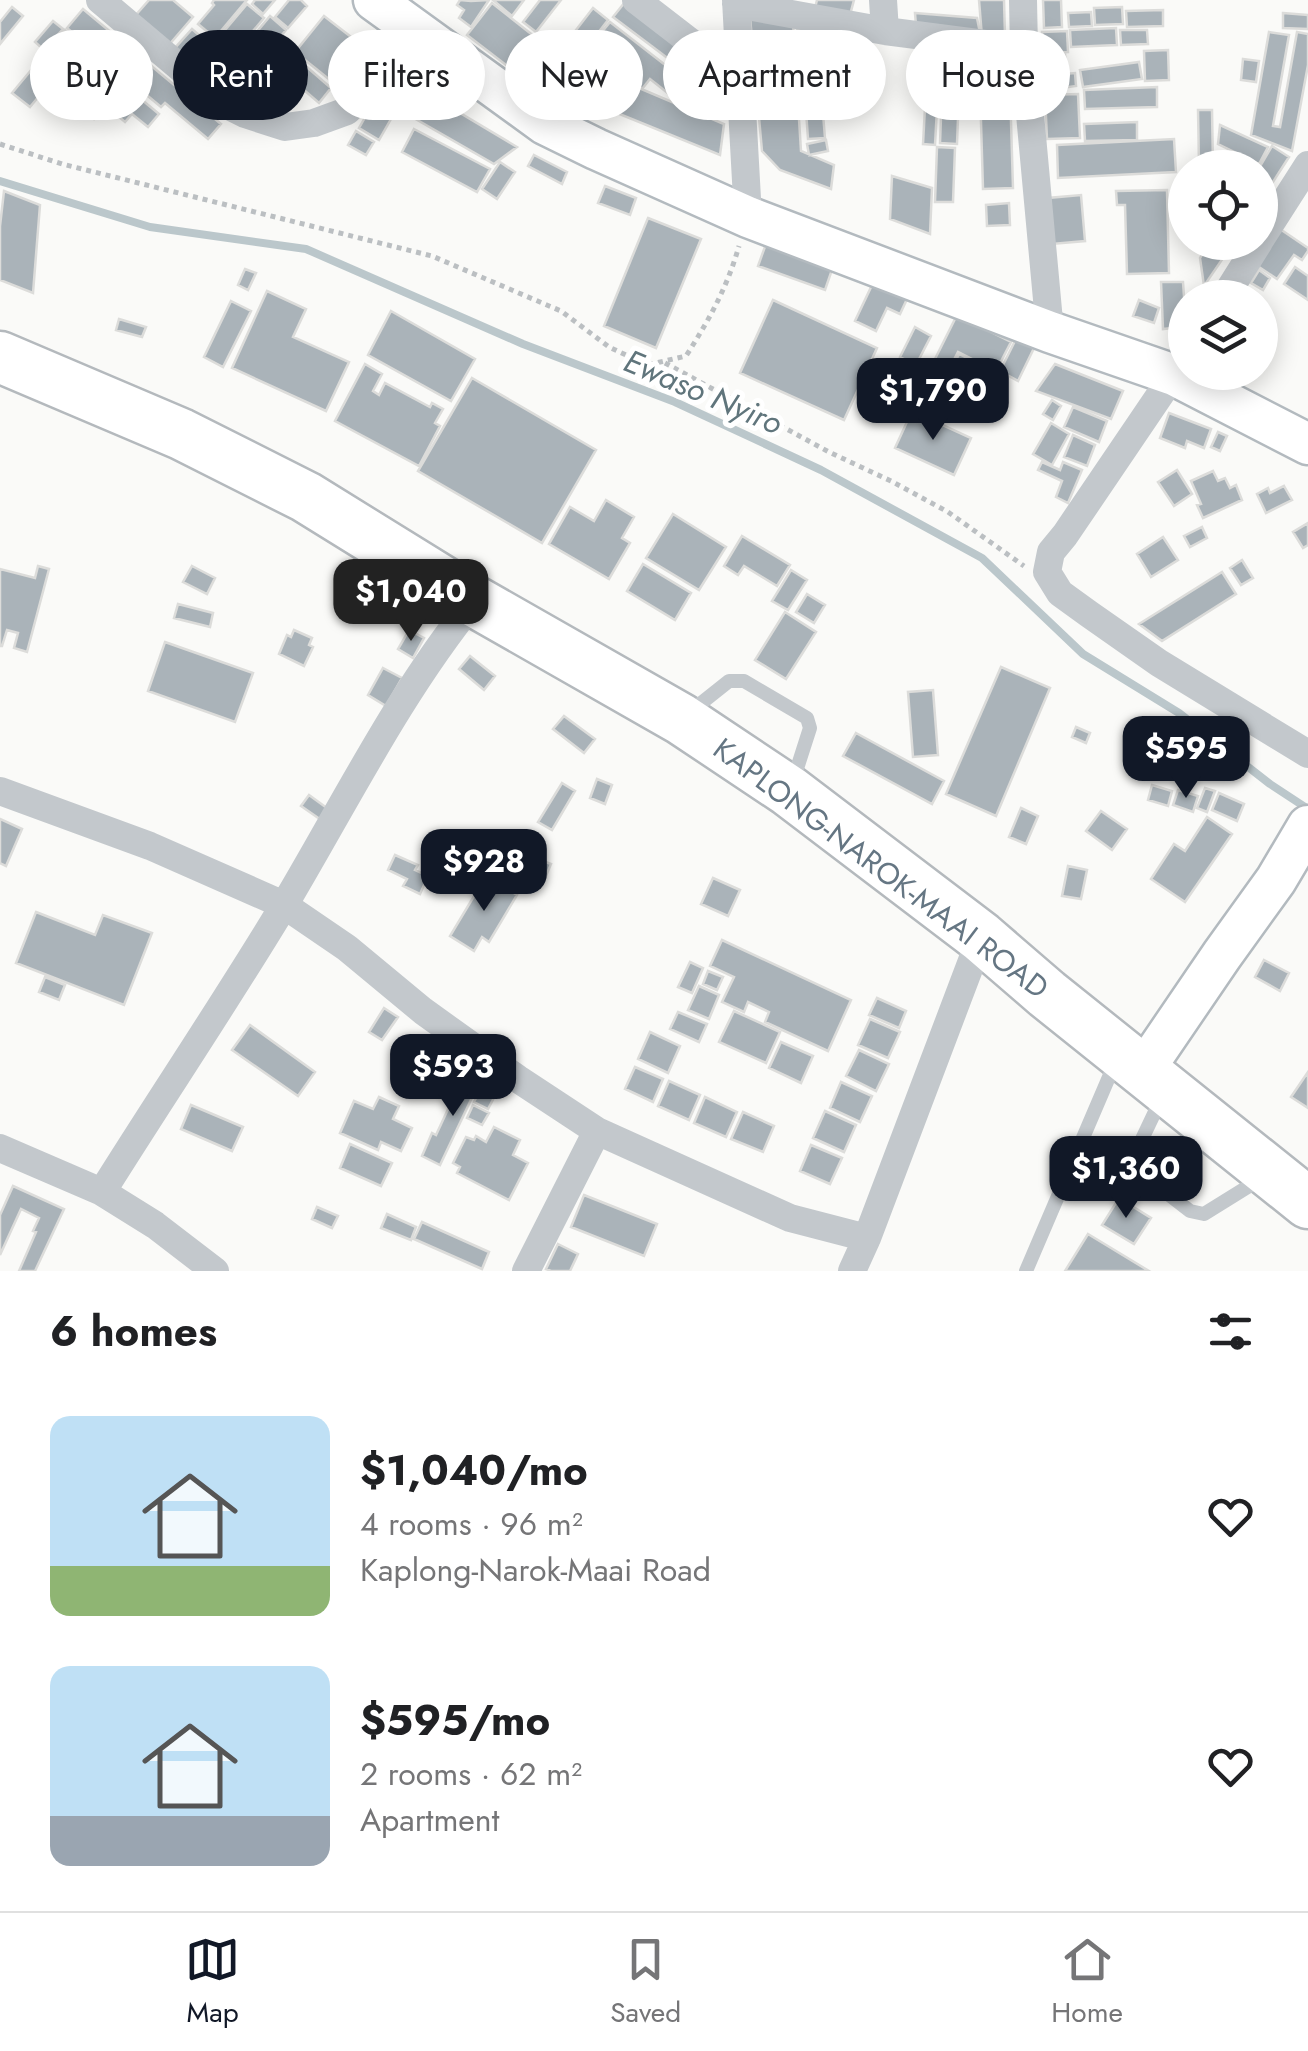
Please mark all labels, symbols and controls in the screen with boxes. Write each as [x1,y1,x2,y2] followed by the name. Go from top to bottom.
[30,30,153,120] chip: Buy
[173,30,308,120] chip: Rent
[328,30,485,120] chip: Filters
[505,30,643,120] chip: New
[663,30,886,120] chip: Apartment
[906,30,1070,120] chip: House
[1168,150,1278,390] map controls
[1168,150,1278,260] button: locate
[1168,280,1278,390] button: layers
[617,338,789,446] water label: Ewaso Nyiro
[852,358,1014,443] pin: $1,790
[879,367,987,413] text: $1,790
[330,559,492,644] pin: $1,040
[355,568,467,614] text: $1,040
[1127,716,1245,801] pin: $595
[1145,725,1227,771] text: $595
[704,727,1058,1009] street label: KAPLONG-NAROK-MAAI ROAD
[425,829,543,914] pin: $928
[443,838,525,884] text: $928
[394,1034,512,1119] pin: $593
[412,1043,494,1089] text: $593
[1045,1136,1207,1221] pin: $1,360
[1071,1145,1181,1191] text: $1,360
[50,1301,217,1362] text: 6 homes
[1203,1304,1258,1359] icon: filters
[360,1440,588,1501] text: $1,040/mo
[130,1456,250,1576] icon: home
[1203,1489,1258,1544] icon: heart
[360,1501,583,1547] text: 4 rooms · 96 m²
[360,1547,711,1593] text: Kaplong-Narok-Maai Road
[360,1690,550,1751] text: $595/mo
[130,1706,250,1826] icon: home
[1203,1739,1258,1794] icon: heart
[360,1751,582,1797] text: 2 rooms · 62 m²
[360,1797,499,1843] text: Apartment
[185,1932,240,2033] tab: Map
[610,1932,681,2033] tab: Saved
[1051,1932,1123,2033] tab: Home

